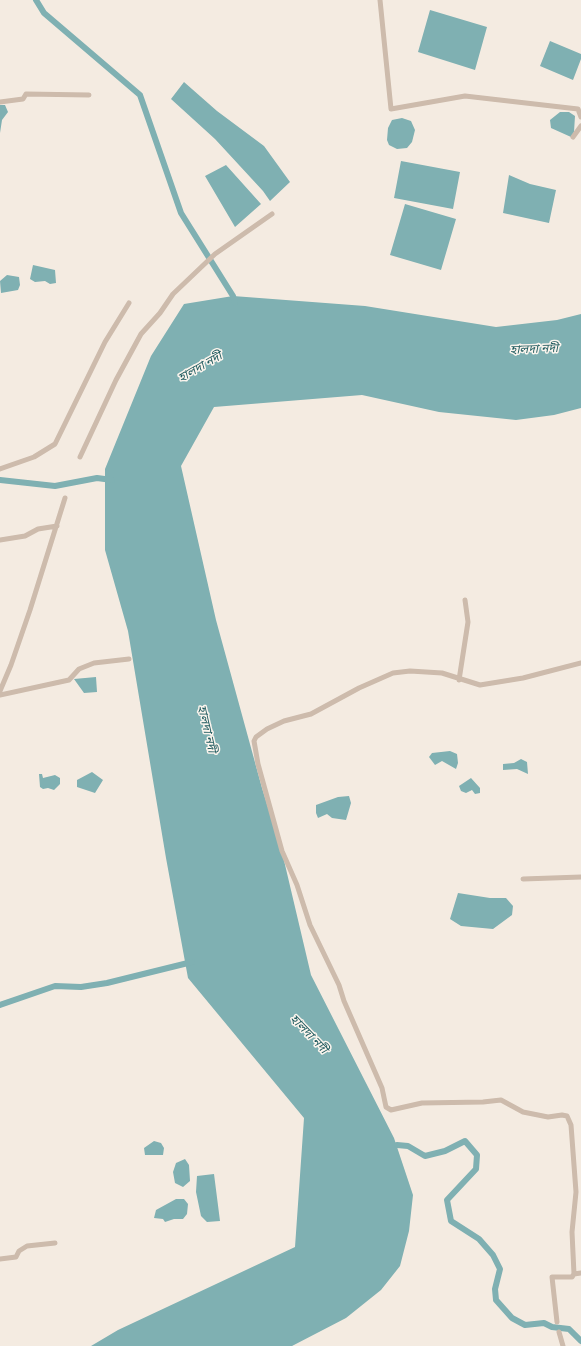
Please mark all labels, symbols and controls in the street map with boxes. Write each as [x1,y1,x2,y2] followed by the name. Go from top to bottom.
[510,341,558,357] water label: হালদা নদী
[176,349,224,385] water label: হালদা নদী
[195,704,219,754] water label: হালদা নদী
[287,1012,331,1056] water label: হালদা নদী

